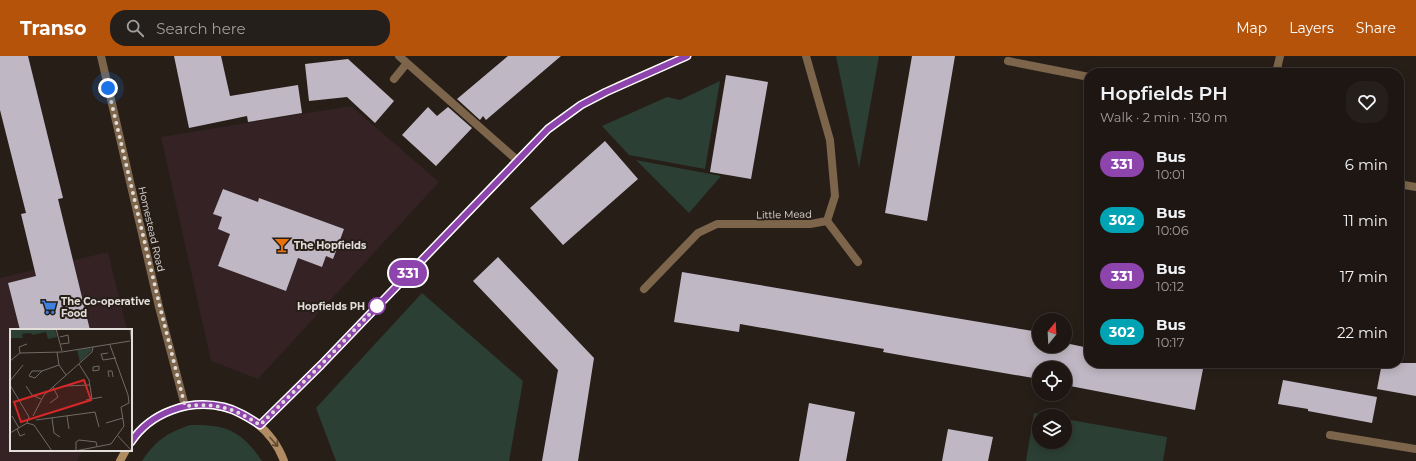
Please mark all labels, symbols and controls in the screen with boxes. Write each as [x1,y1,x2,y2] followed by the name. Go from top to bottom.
[110,10,390,46] search box
[20,17,86,40] text: Transo
[124,17,146,39] icon: search
[156,19,246,38] text: Search here
[1236,19,1267,37] text: Map
[1289,19,1334,37] text: Layers
[1356,19,1396,37] text: Share
[98,78,118,98] your location
[1346,81,1388,123] button: heart
[1100,82,1228,105] text: Hopfields PH
[1100,109,1228,125] text: Walk · 2 min · 130 m
[1156,147,1186,166] text: Bus
[1111,155,1133,173] text: 331
[1345,155,1388,174] text: 6 min
[1156,166,1185,182] text: 10:01
[135,185,168,273] street label: Homestead Road
[1156,203,1186,222] text: Bus
[756,208,812,221] street label: Little Mead
[1109,211,1135,229] text: 302
[1343,211,1388,230] text: 11 min
[1156,222,1189,238] text: 10:06
[273,236,291,254] bar icon: The Hopfields
[294,239,367,252] place label: The Hopfields
[1156,259,1186,278] text: Bus
[385,260,431,286] line badge: 331
[397,264,419,282] text: 331
[1111,267,1133,285] text: 331
[1340,267,1388,286] text: 17 min
[1156,278,1184,294] text: 10:12
[61,295,150,320] place label: The Co-operative Food
[368,297,386,315] marker: Hopfields PH
[40,298,58,316] supermarket icon: The Co-operative Food
[297,300,365,313] place label: Hopfields PH
[1032,313,1072,353] north arrow
[1032,313,1072,449] map controls
[1156,315,1186,334] text: Bus
[1109,323,1135,341] text: 302
[1337,323,1388,342] text: 22 min
[10,329,132,451] inset map
[1156,334,1184,350] text: 10:17
[1032,361,1072,401] button: locate
[1032,409,1072,449] button: layers
[270,436,279,447] one-way arrow

